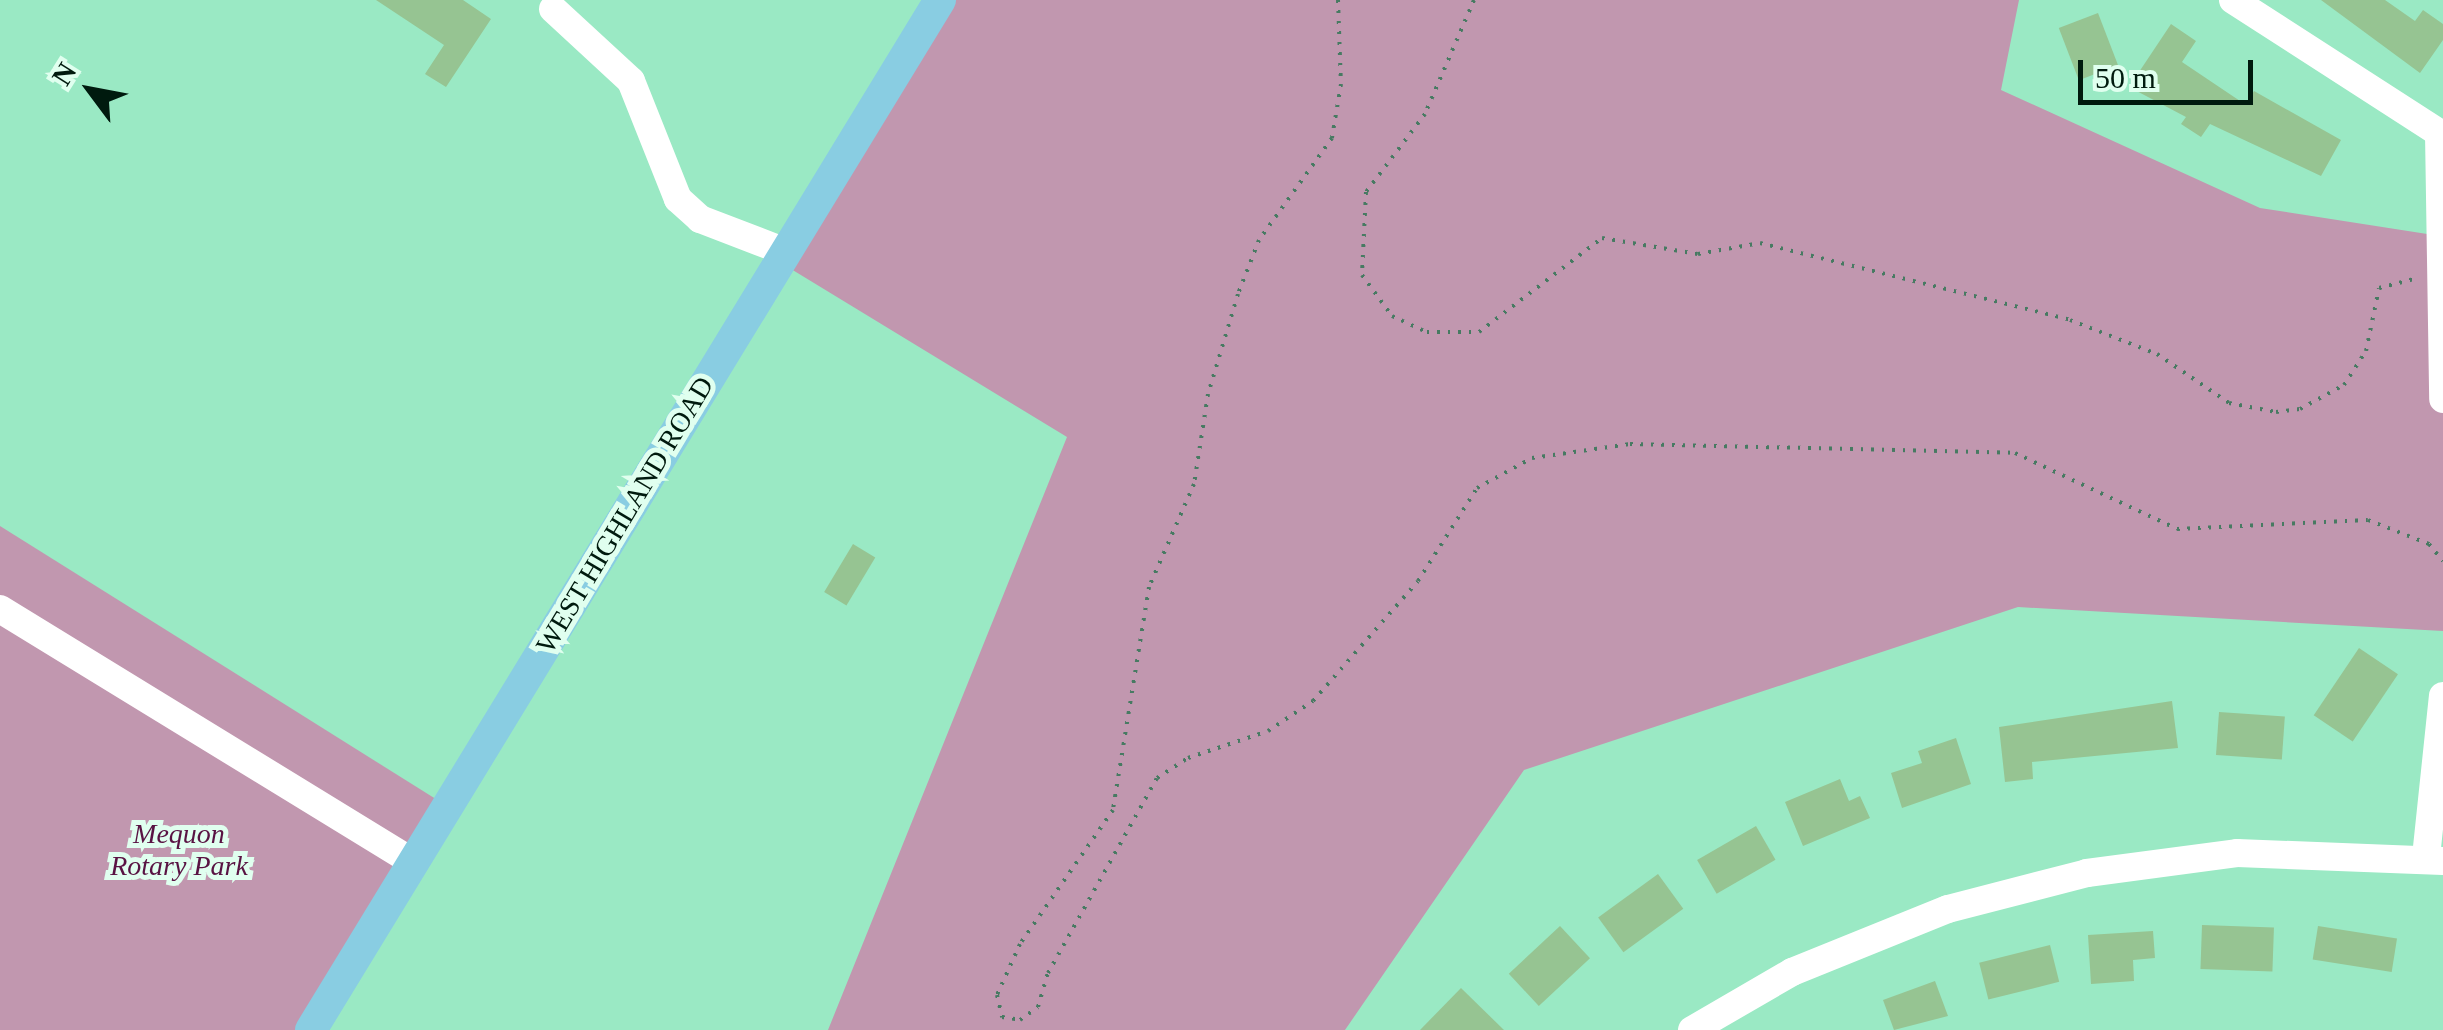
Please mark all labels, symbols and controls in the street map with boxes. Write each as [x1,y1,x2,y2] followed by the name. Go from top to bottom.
[40,40,140,140] north arrow
[2083,40,2258,102] scale bar
[46,57,83,91] text: N
[2095,61,2156,94] text: 50 m
[529,370,721,660] street label: WEST HIGHLAND ROAD
[110,817,248,883] park label: Mequon Rotary Park

